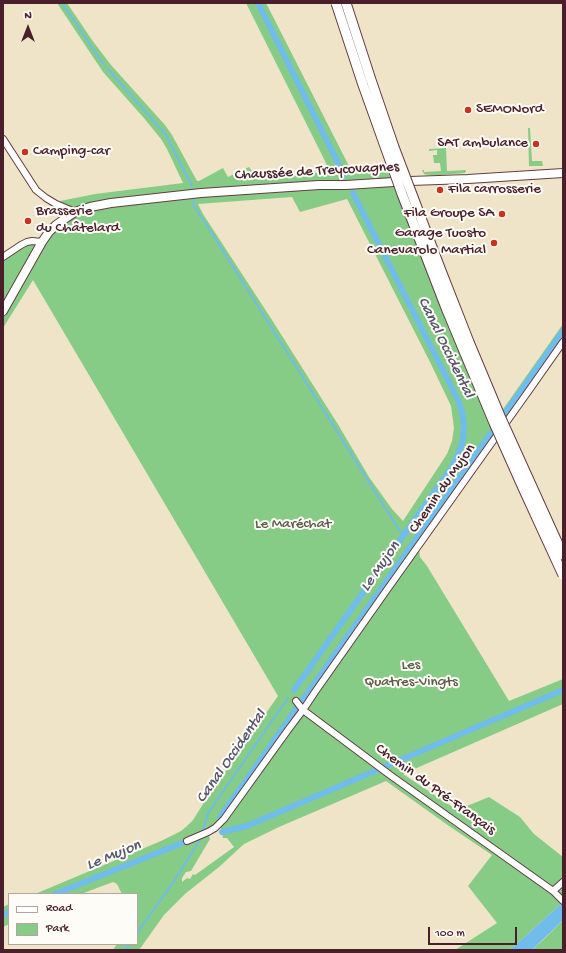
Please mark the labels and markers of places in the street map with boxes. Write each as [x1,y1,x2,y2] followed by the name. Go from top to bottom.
[476,101,543,119] place label: SEMONord
[463,105,473,115] marker: SEMONord
[437,135,528,153] place label: SAT ambulance
[531,139,541,149] marker: SAT ambulance
[33,143,110,161] place label: Camping-car
[20,147,30,157] marker: Camping-car
[448,181,541,199] place label: Fila carrosserie
[435,185,445,195] marker: Fila carrosserie
[36,203,119,238] place label: Brasserie du Châtelard
[404,205,494,223] place label: Fila Groupe SA
[497,209,507,219] marker: Fila Groupe SA
[23,216,33,226] marker: Brasserie du Châtelard
[367,225,486,260] place label: Garage Tuosto Canevarolo Martial
[489,238,499,248] marker: Garage Tuosto Canevarolo Martial

